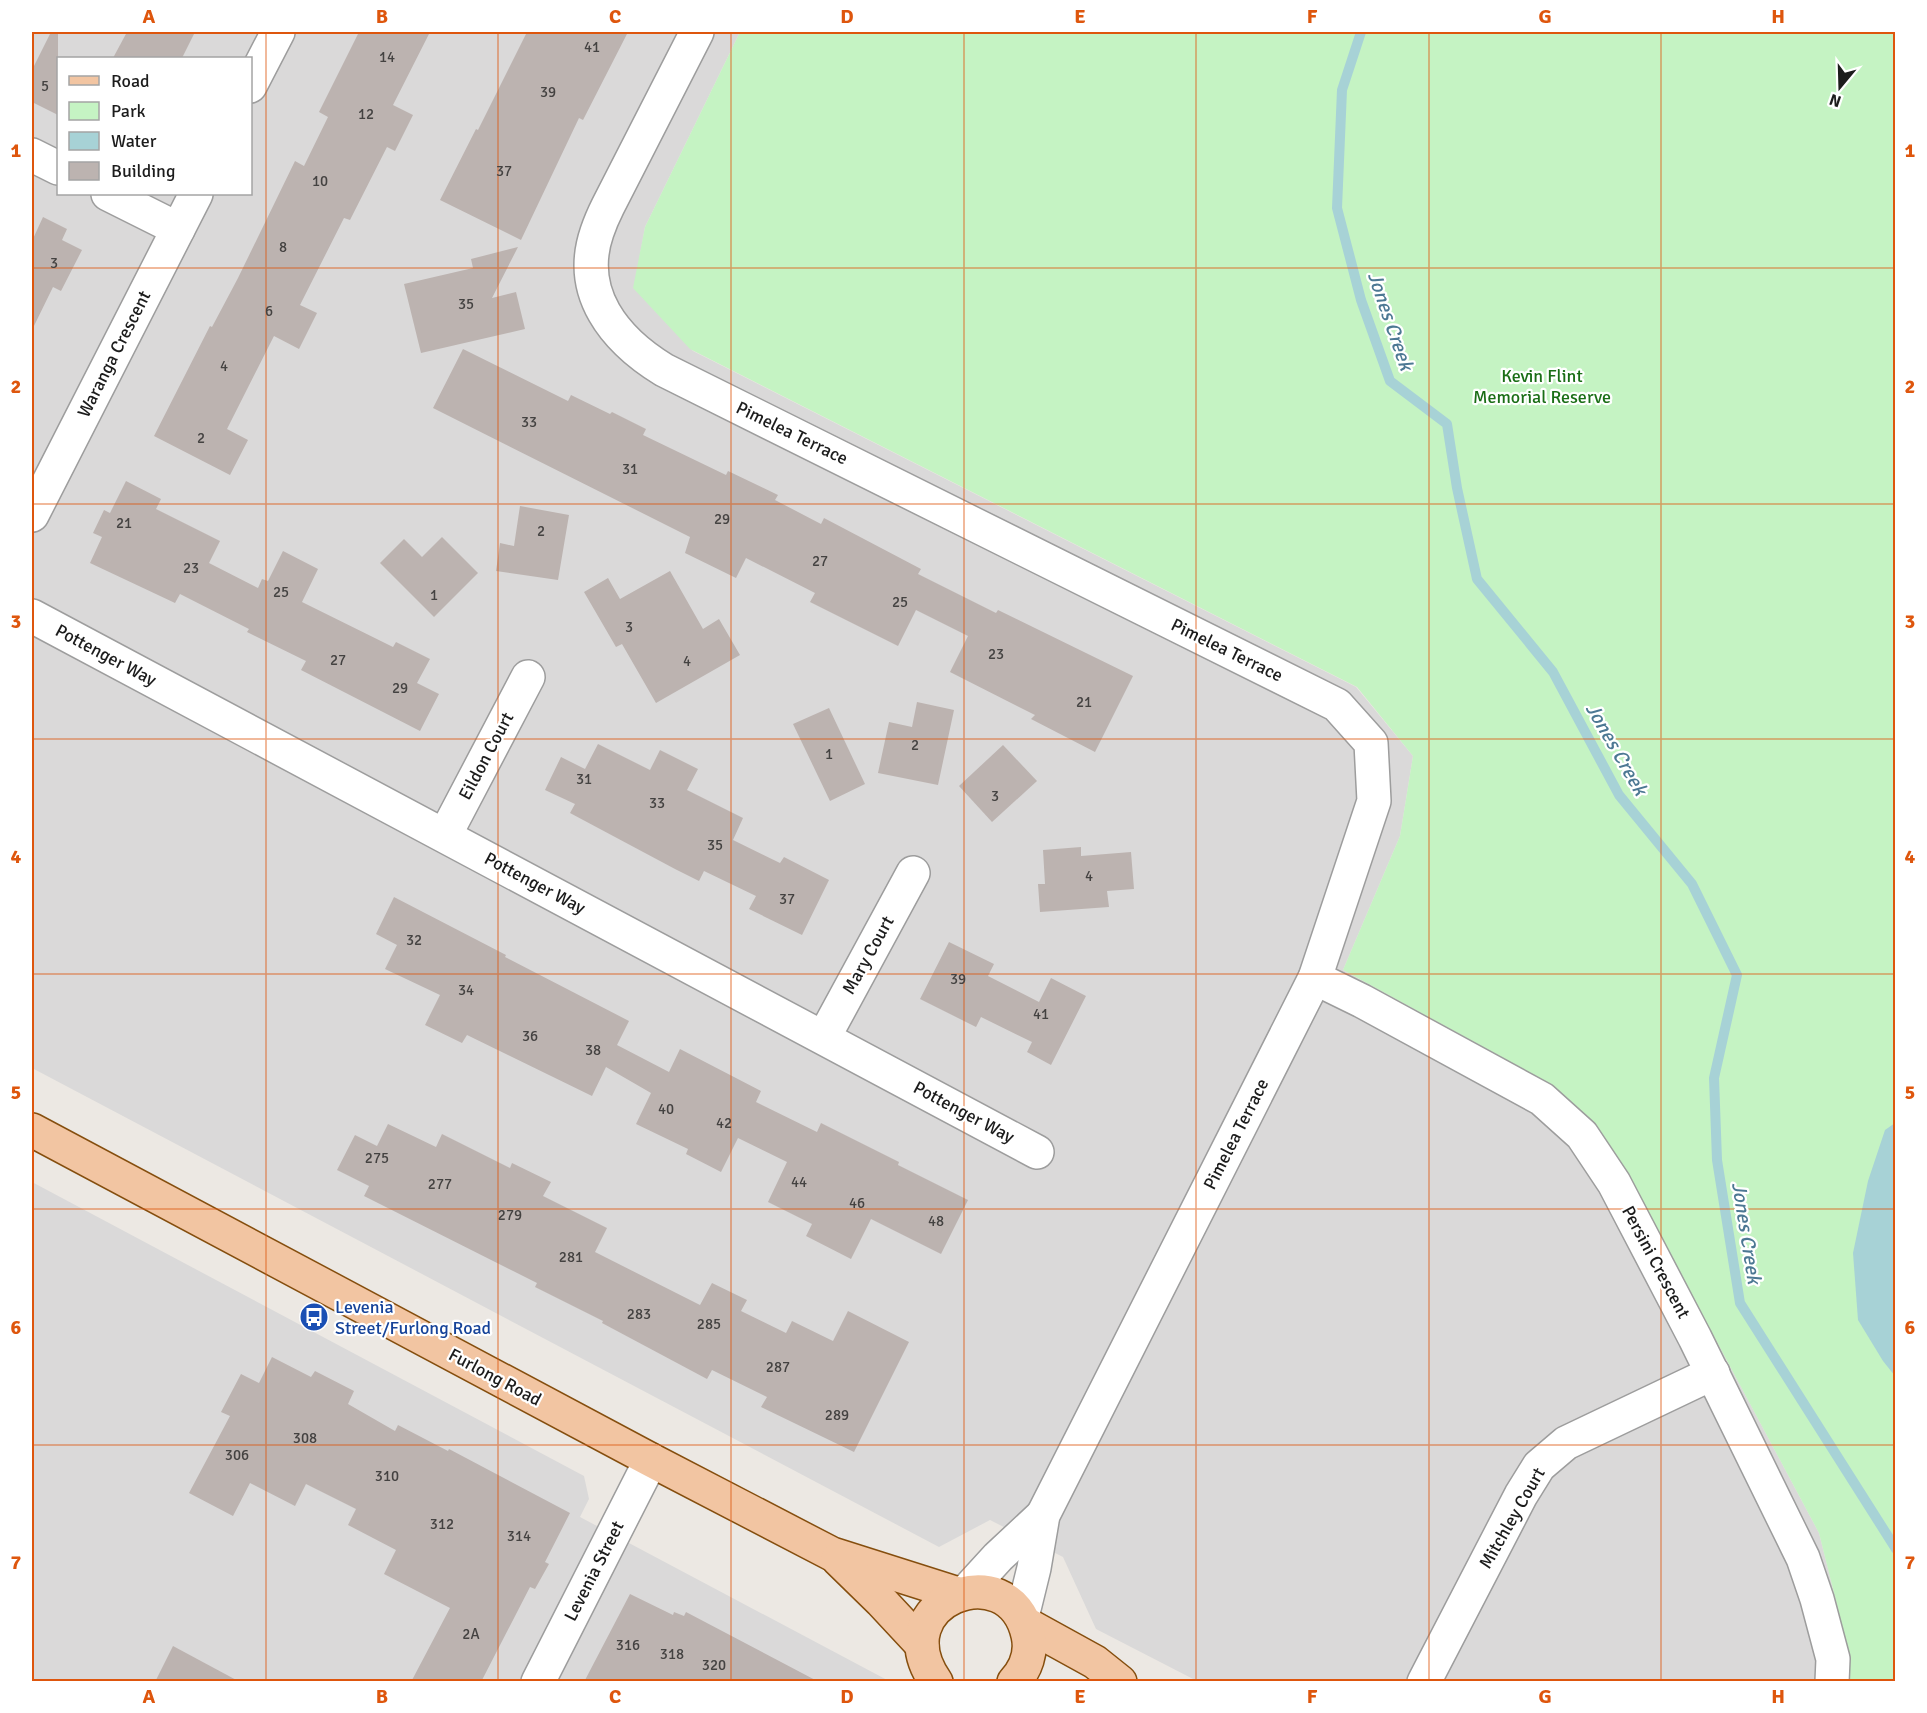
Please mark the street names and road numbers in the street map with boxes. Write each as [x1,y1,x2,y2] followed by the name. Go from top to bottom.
[73,287,155,421] street label: Waranga Crescent
[733,396,851,470] street label: Pimelea Terrace
[1168,613,1286,687] street label: Pimelea Terrace
[52,619,161,691] street label: Pottenger Way
[454,708,518,804] street label: Eildon Court
[481,847,590,919] street label: Pottenger Way
[837,912,899,998] street label: Mary Court
[1199,1075,1273,1193] street label: Pimelea Terrace
[910,1076,1019,1148] street label: Pottenger Way
[1617,1202,1695,1322] street label: Persini Crescent
[445,1343,545,1411] street label: Furlong Road
[1474,1463,1550,1573] street label: Mitchley Court
[559,1517,629,1625] street label: Levenia Street

